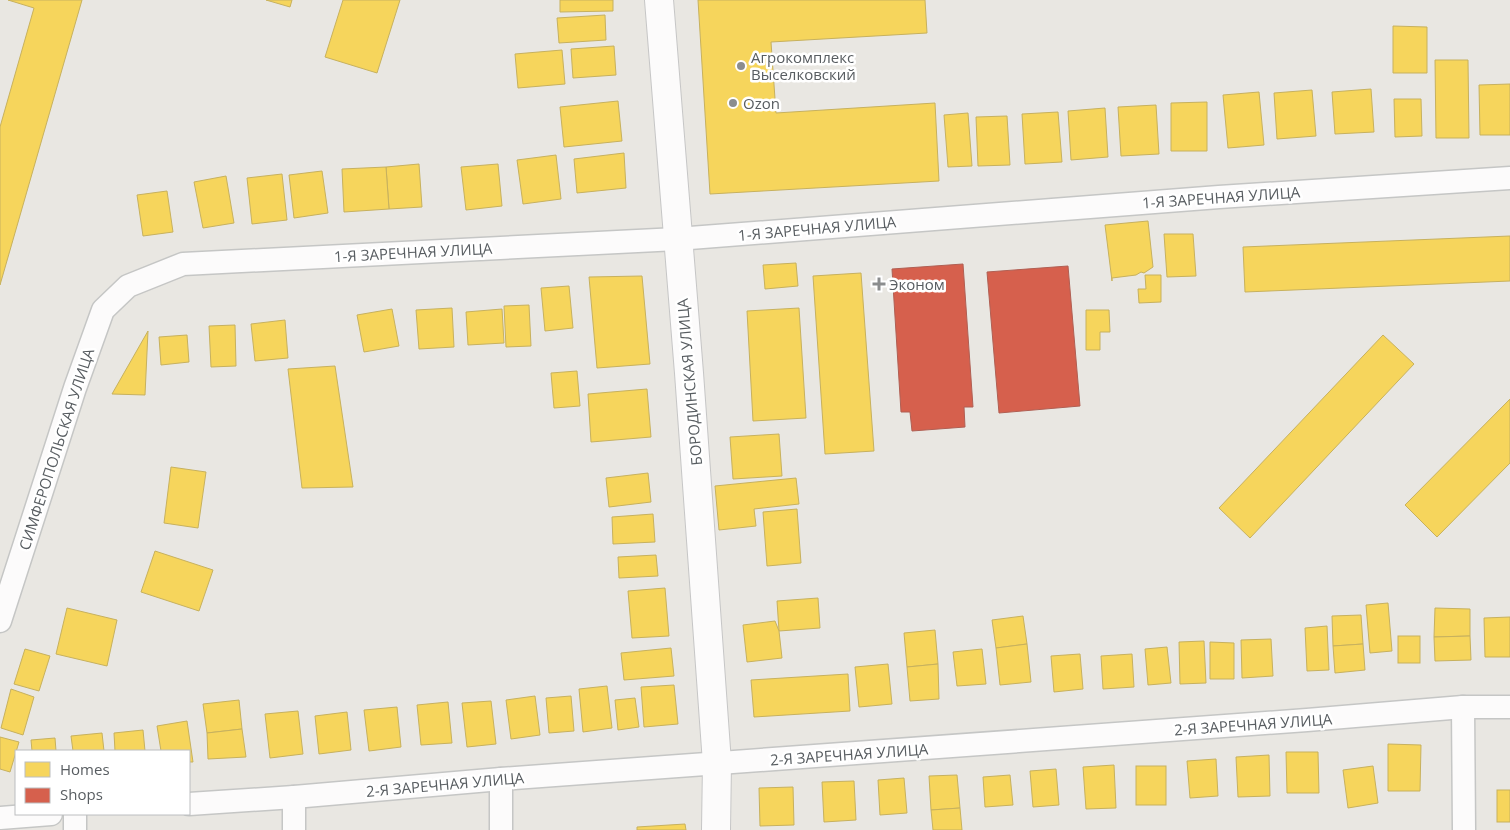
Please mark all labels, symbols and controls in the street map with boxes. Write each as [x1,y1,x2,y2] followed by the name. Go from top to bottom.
[751,47,856,84] place label: Агрокомплекс Выселковский
[735,60,747,72] marker: Агрокомплекс Выселковский
[743,93,780,113] place label: Ozon
[727,97,739,109] marker: Ozon
[1141,181,1301,213] street label: 1-Я ЗАРЕЧНАЯ УЛИЦА
[737,211,897,245] street label: 1-Я ЗАРЕЧНАЯ УЛИЦА
[333,238,493,266] street label: 1-Я ЗАРЕЧНАЯ УЛИЦА
[889,274,945,294] place label: Эконом
[873,278,885,290] marker: Эконом
[672,297,706,466] street label: БОРОДИНСКАЯ УЛИЦА
[14,345,98,553] street label: СИМФЕРОПОЛЬСКАЯ УЛИЦА
[1173,708,1333,740] street label: 2-Я ЗАРЕЧНАЯ УЛИЦА
[769,738,929,770] street label: 2-Я ЗАРЕЧНАЯ УЛИЦА
[15,750,190,815] legend
[60,759,110,779] text: Homes
[365,767,525,801] street label: 2-Я ЗАРЕЧНАЯ УЛИЦА
[60,784,103,804] text: Shops

